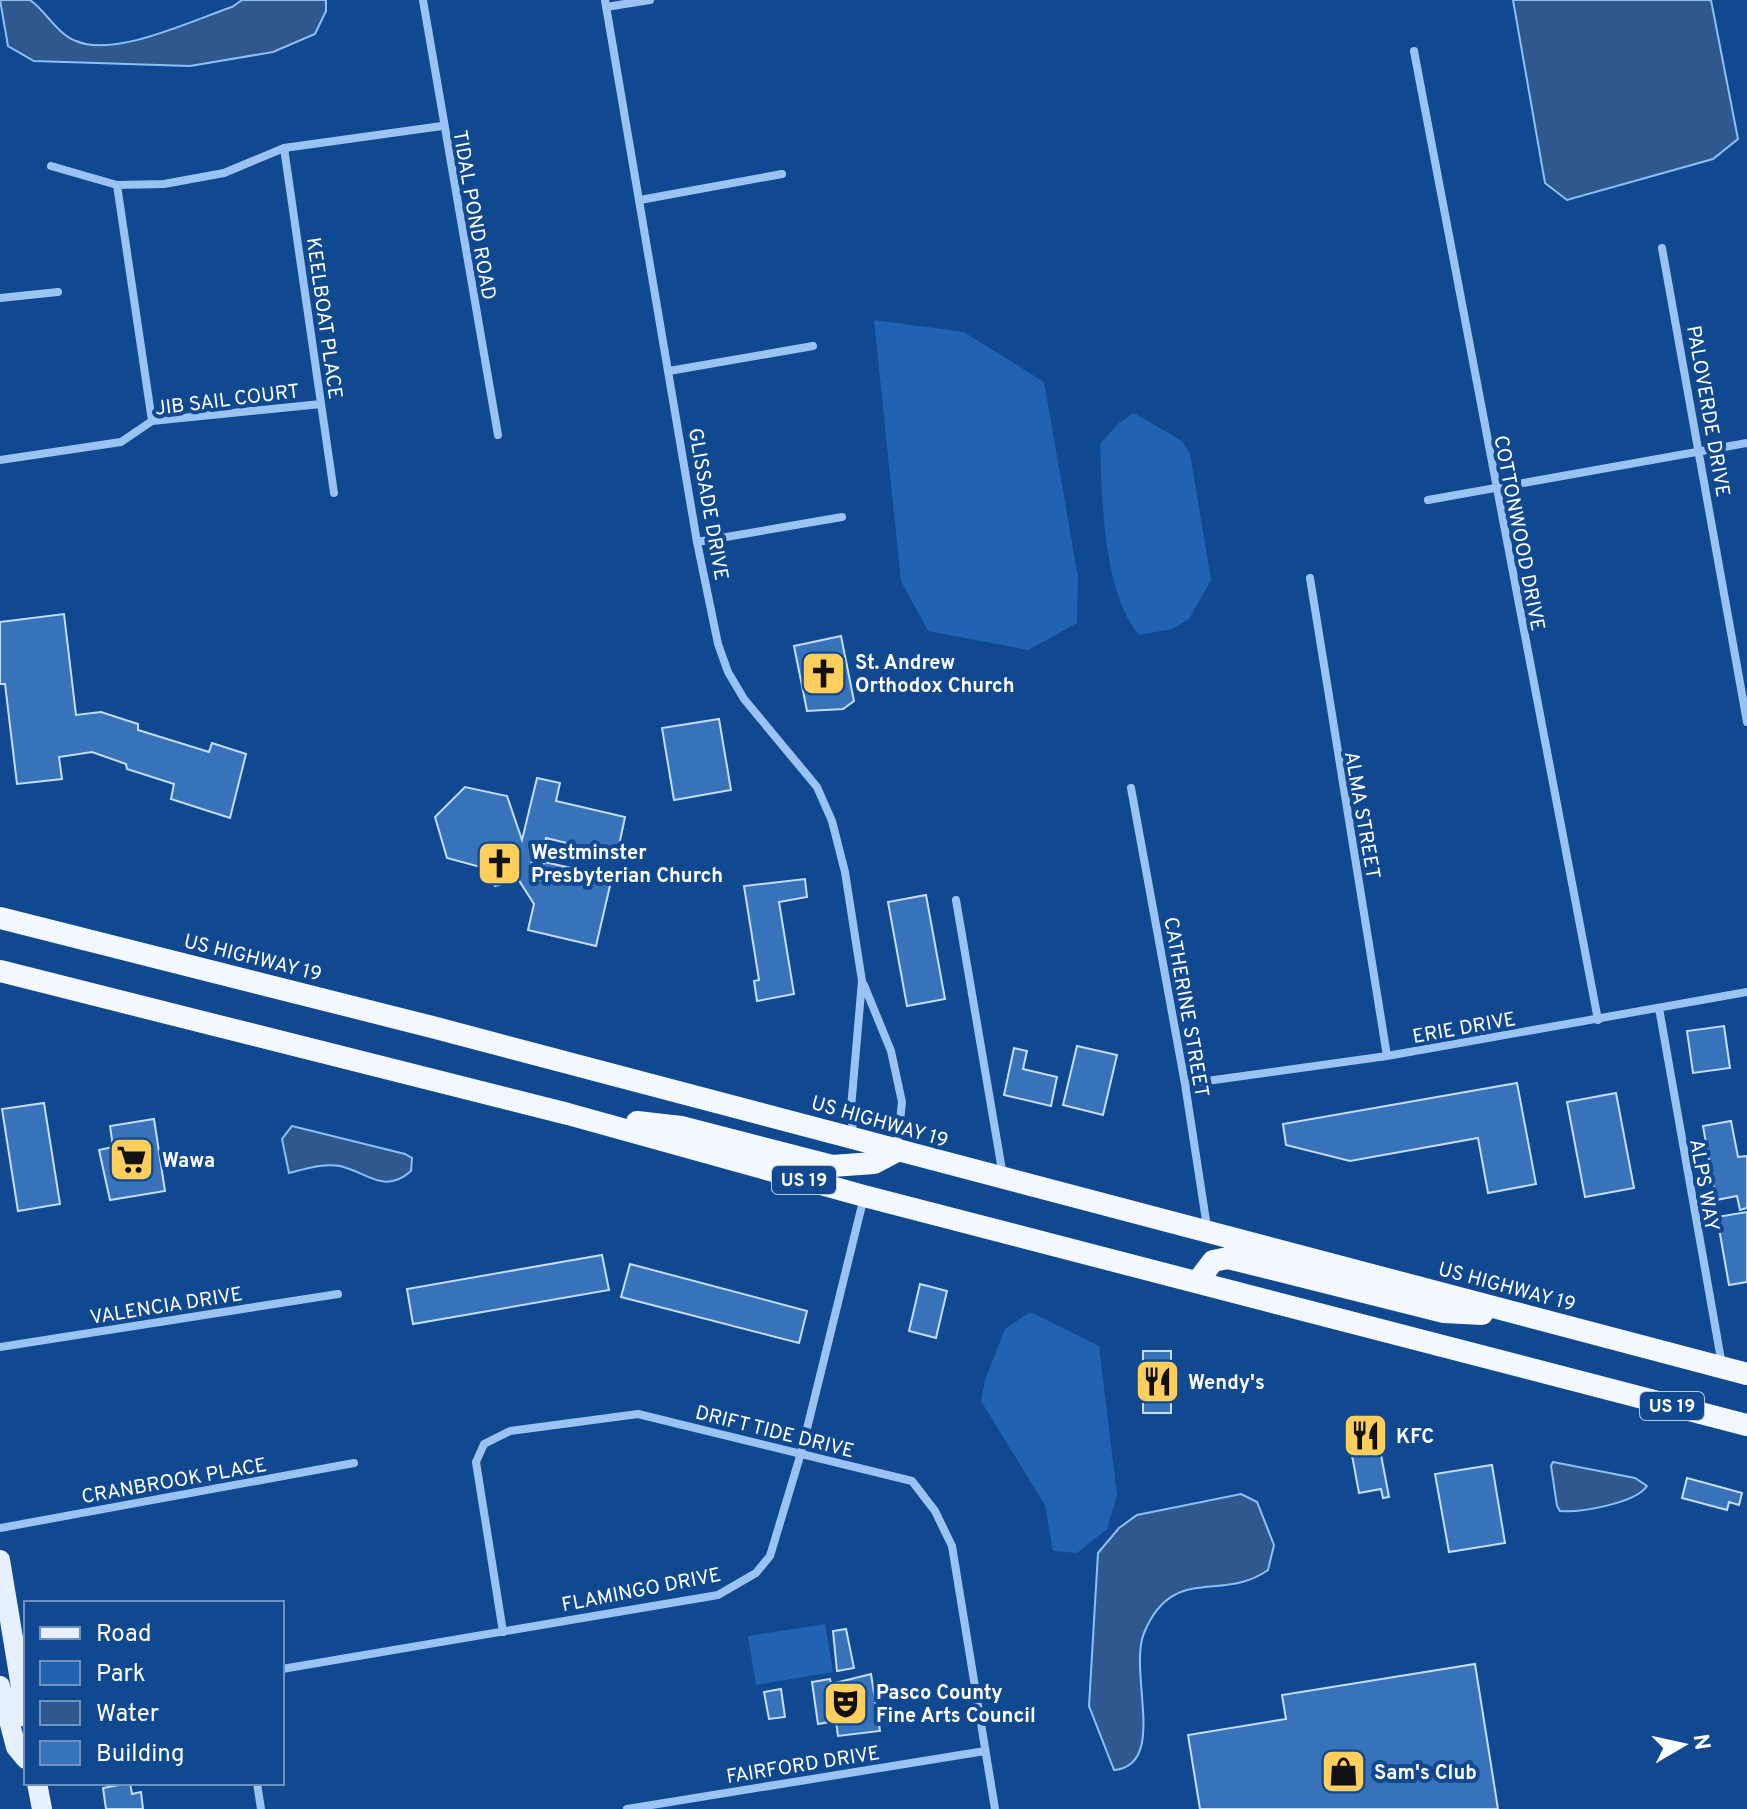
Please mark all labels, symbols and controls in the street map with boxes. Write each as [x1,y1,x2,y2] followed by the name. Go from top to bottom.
[445,128,501,302] street label: TIDAL POND ROAD
[299,236,347,401] street label: KEELBOAT PLACE
[1679,324,1735,499] street label: PALOVERDE DRIVE
[153,379,301,423] street label: JIB SAIL COURT
[681,426,733,583] street label: GLISSADE DRIVE
[1486,433,1550,633] street label: COTTONWOOD DRIVE
[800,649,848,697] church icon: St. Andrew Orthodox Church
[855,651,1015,700] place label: St. Andrew Orthodox Church
[1337,749,1385,881] street label: ALMA STREET
[476,840,524,888] church icon: Westminster Presbyterian Church
[531,841,723,890] place label: Westminster Presbyterian Church
[1156,915,1214,1100] street label: CATHERINE STREET
[181,929,324,989] street label: US HIGHWAY 19
[1411,1007,1518,1051] street label: ERIE DRIVE
[808,1091,951,1155] street label: US HIGHWAY 19
[107,1136,155,1184] supermarket icon: Wawa
[1682,1137,1724,1234] street label: ALPS WAY
[162,1149,215,1175] place label: Wawa
[772,1166,836,1194] road number: US 19
[1435,1257,1578,1319] street label: US HIGHWAY 19
[88,1282,244,1332] street label: VALENCIA DRIVE
[1133,1358,1181,1406] restaurant icon: Wendy's
[1188,1371,1265,1397] place label: Wendy's
[1640,1392,1704,1420] road number: US 19
[692,1401,857,1465] street label: DRIFT TIDE DRIVE
[1341,1412,1389,1460] restaurant icon: KFC
[1396,1425,1434,1451] place label: KFC
[80,1453,269,1511] street label: CRANBROOK PLACE
[559,1563,723,1619] street label: FLAMINGO DRIVE
[24,1601,284,1785] legend
[96,1620,152,1650] text: Road
[96,1660,146,1690] text: Park
[821,1679,869,1727] theatre icon: Pasco County Fine Arts Council
[876,1681,1036,1730] place label: Pasco County Fine Arts Council
[96,1700,159,1730] text: Water
[1643,1705,1723,1785] north arrow
[1686,1732,1715,1752] text: N
[96,1740,185,1770] text: Building
[725,1741,882,1791] street label: FAIRFORD DRIVE
[1319,1748,1367,1796] shop icon: Sam's Club
[1374,1761,1477,1787] place label: Sam's Club

